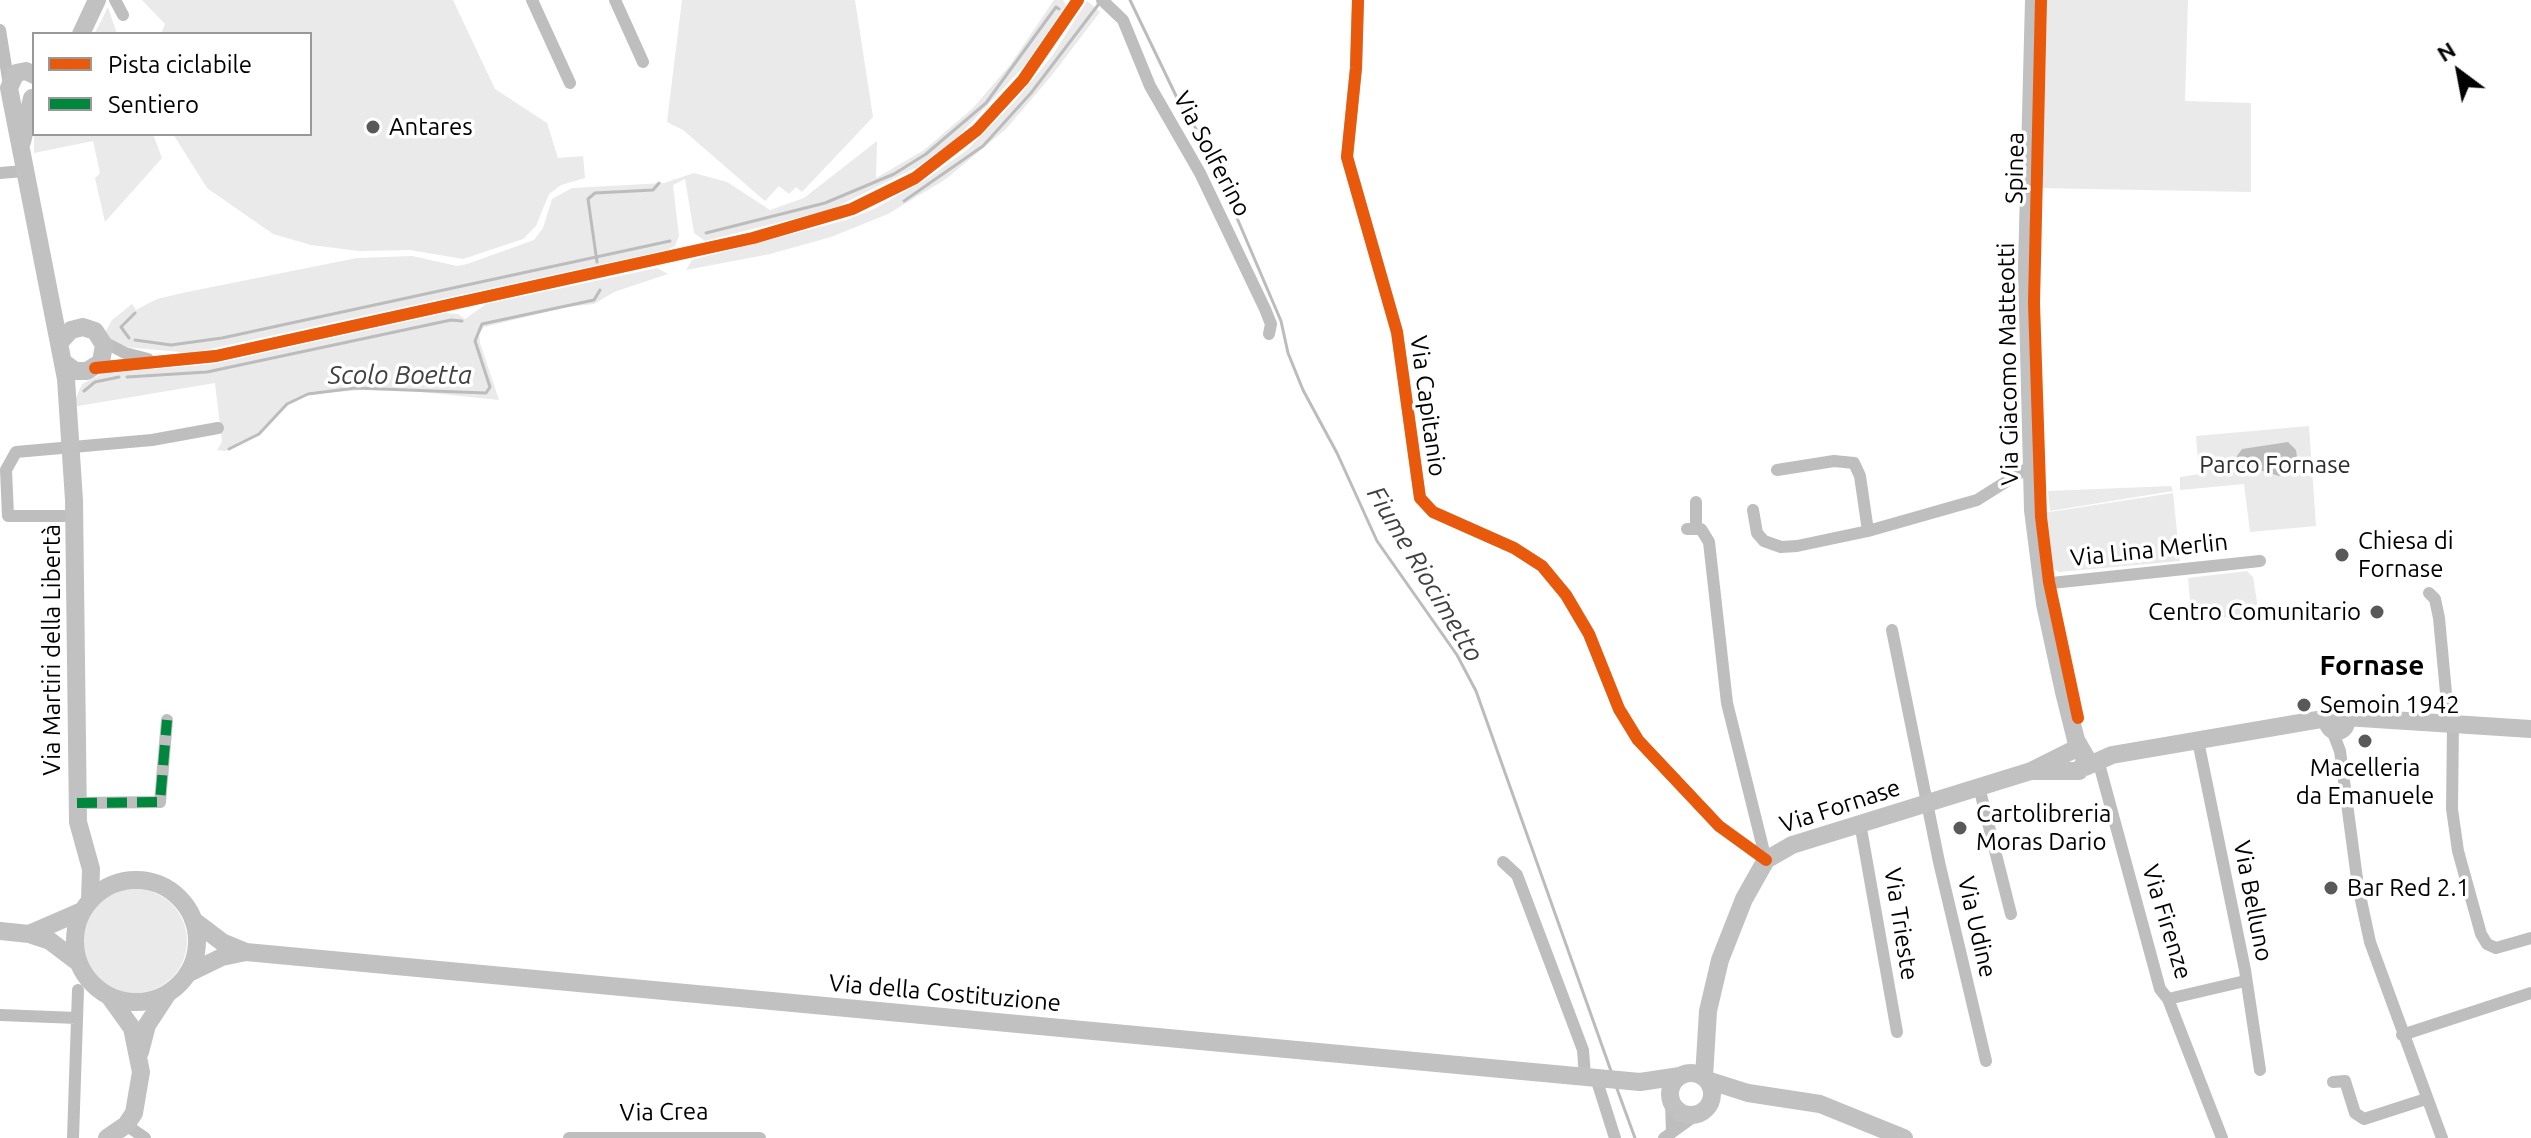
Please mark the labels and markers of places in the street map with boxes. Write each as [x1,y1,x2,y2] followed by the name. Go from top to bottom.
[389,113,473,141] place label: Antares
[364,118,382,136] marker: Antares
[2358,527,2454,583] place label: Chiesa di Fornase
[2333,546,2351,564] marker: Chiesa di Fornase
[2148,598,2361,626] place label: Centro Comunitario
[2368,603,2386,621] marker: Centro Comunitario
[2320,691,2460,719] place label: Semoin 1942
[2295,696,2313,714] marker: Semoin 1942
[2356,732,2374,750] marker: Macelleria da Emanuele
[2296,754,2434,810] place label: Macelleria da Emanuele
[1976,800,2111,856] place label: Cartolibreria Moras Dario
[1951,819,1969,837] marker: Cartolibreria Moras Dario
[2347,874,2470,902] place label: Bar Red 2.1
[2322,879,2340,897] marker: Bar Red 2.1

